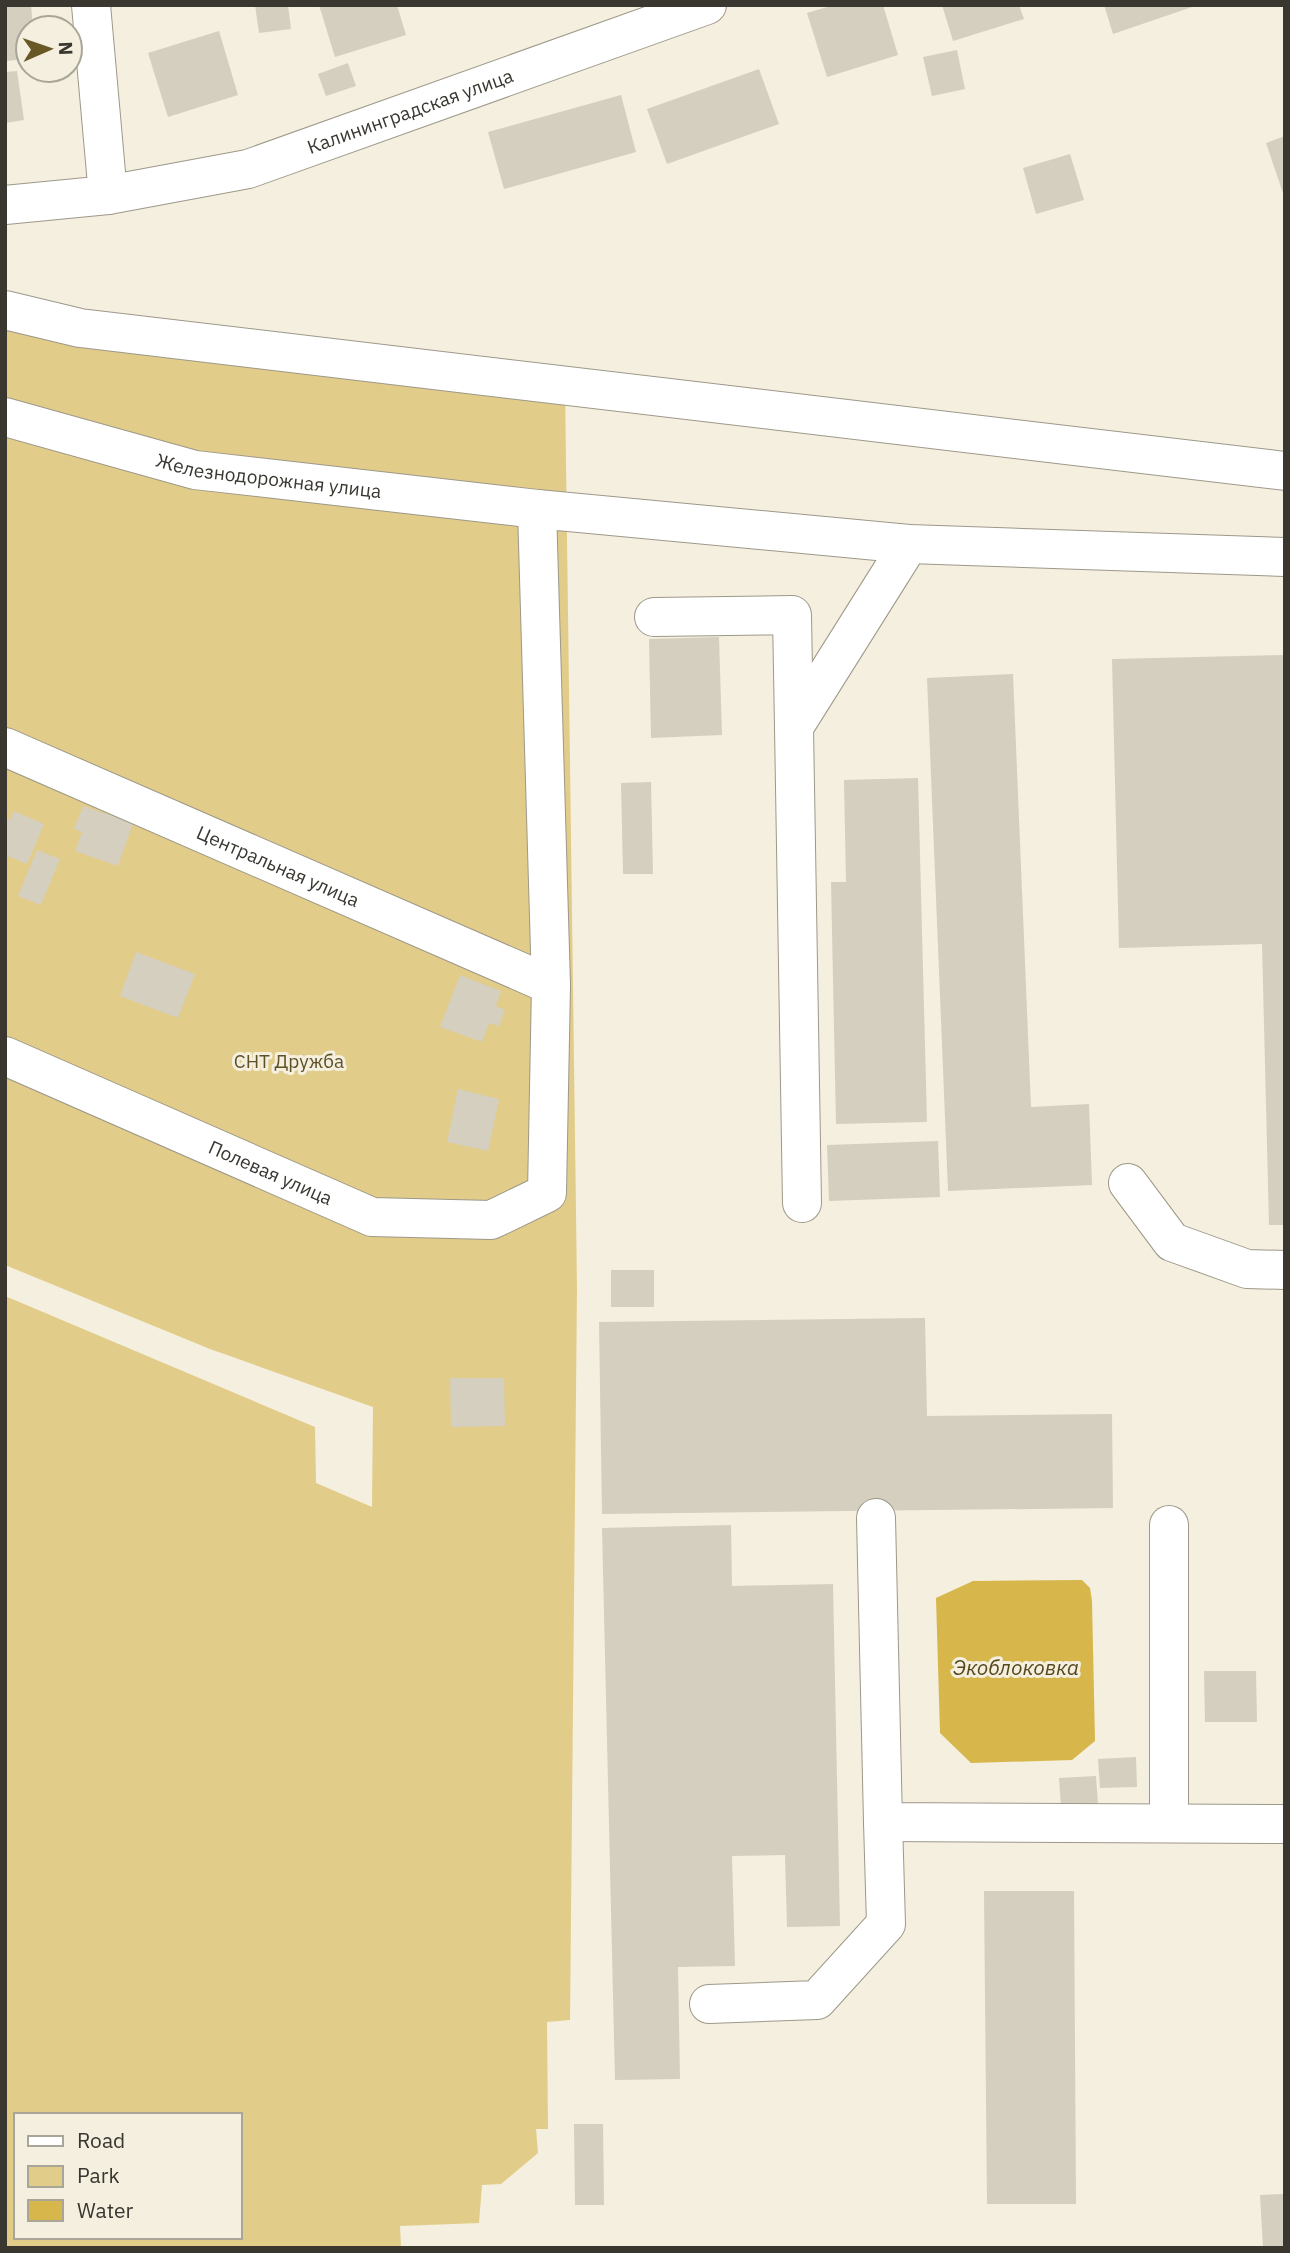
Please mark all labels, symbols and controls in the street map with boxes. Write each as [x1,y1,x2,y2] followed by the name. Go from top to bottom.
[14,14,84,84] north arrow
[54,41,78,56] text: N
[304,63,516,159] street label: Калининградская улица
[153,448,383,503] street label: Железнодорожная улица
[193,820,363,912] street label: Центральная улица
[234,1049,344,1073] park label: СНТ Дружба
[205,1135,336,1210] street label: Полевая улица
[953,1653,1079,1681] water label: Экоблоковка
[14,2113,242,2239] legend
[77,2126,125,2154] text: Road
[77,2161,120,2189] text: Park
[77,2196,134,2224] text: Water

